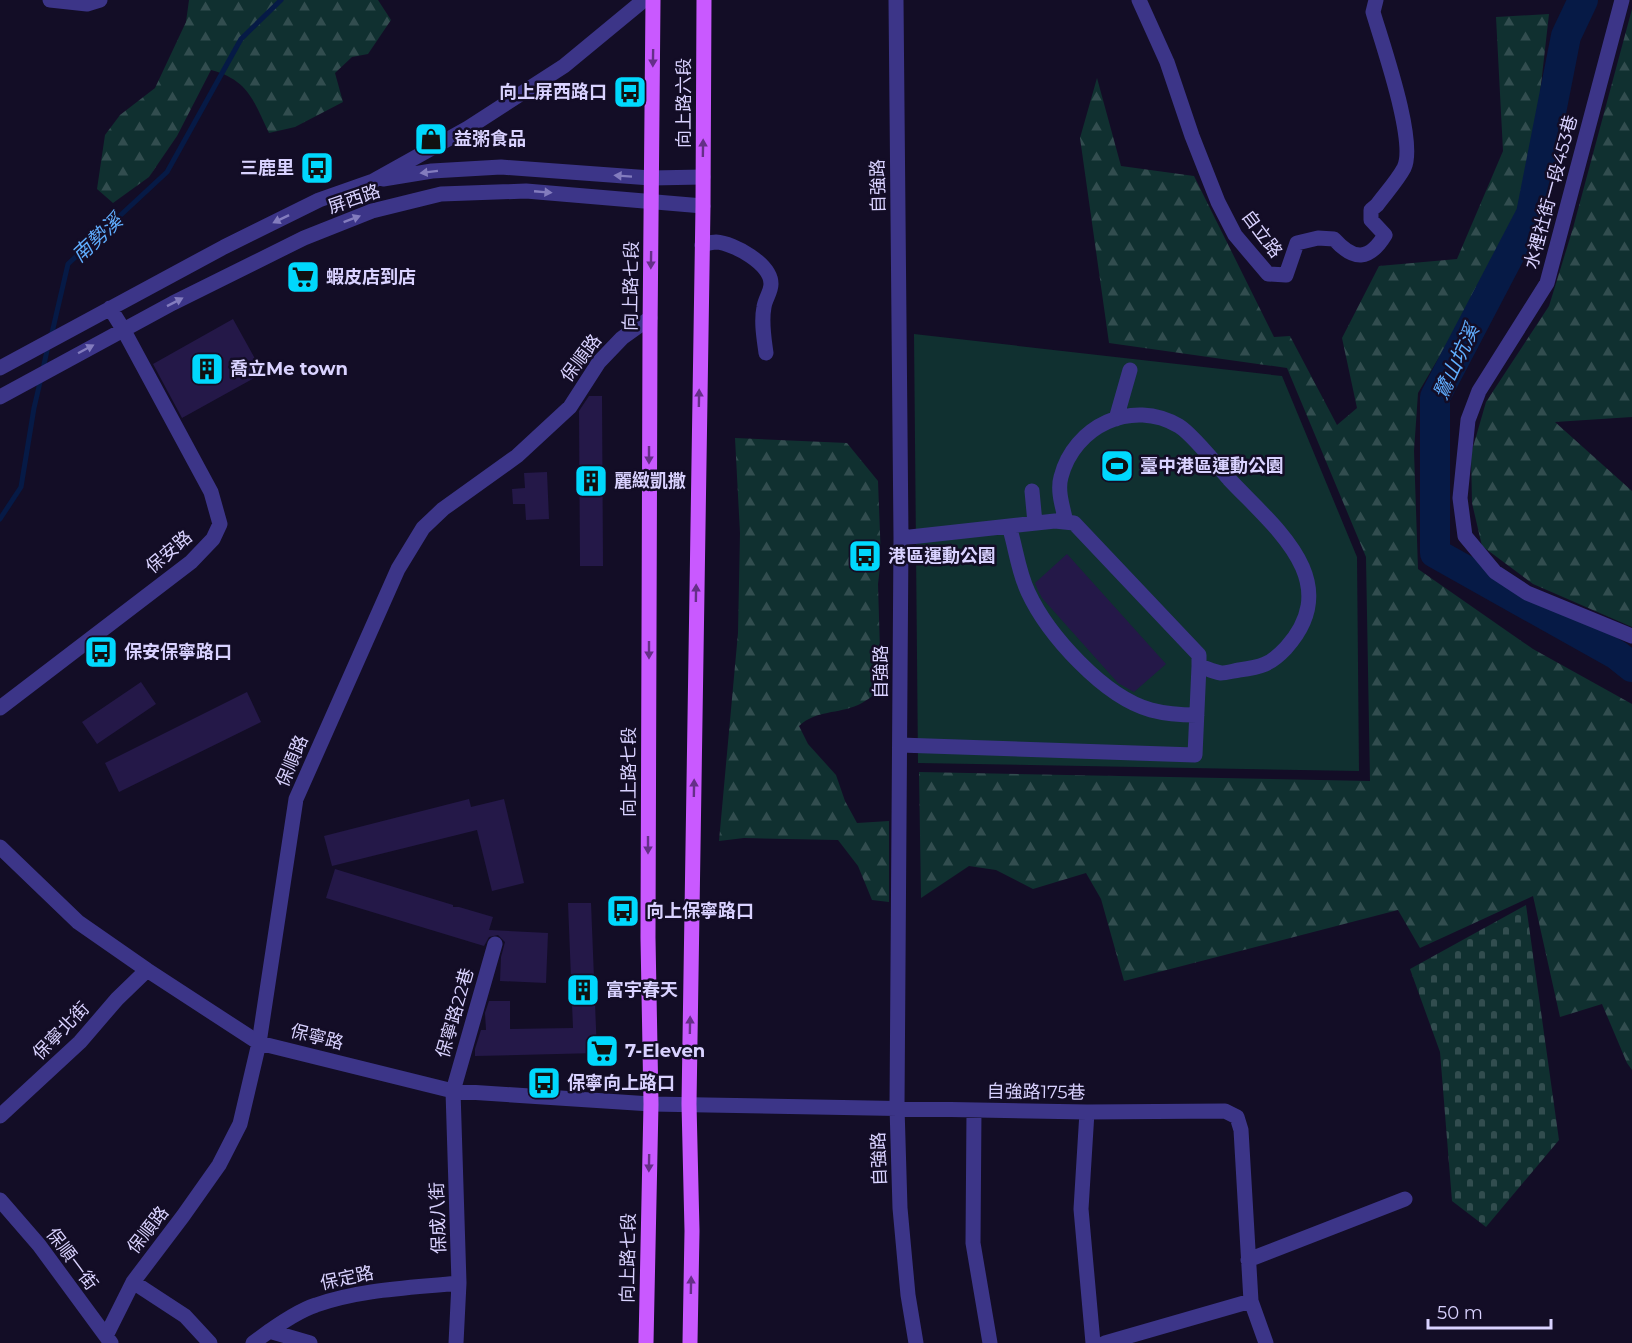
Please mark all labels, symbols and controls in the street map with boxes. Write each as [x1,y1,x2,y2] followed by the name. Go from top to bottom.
[648,49,658,68] one-way arrow
[673,58,695,148] street label: 向上路六段
[612,74,648,110] bus stop icon: 向上屏西路口
[499,81,607,103] place label: 向上屏西路口
[1520,113,1582,271] street label: 水裡社街一段453巷
[413,121,449,157] shop icon: 益粥食品
[454,128,526,150] place label: 益粥食品
[698,138,708,157] one-way arrow
[299,150,335,186] bus stop icon: 三鹿里
[240,157,294,179] place label: 三鹿里
[867,159,889,213] street label: 自強路
[419,168,438,177] one-way arrow
[614,171,633,180] one-way arrow
[325,180,383,218] street label: 屏西路
[533,188,552,197] one-way arrow
[1237,206,1287,262] street label: 自立路
[67,207,129,267] water label: 南勢溪
[272,214,289,224] one-way arrow
[343,214,361,224] one-way arrow
[619,241,643,331] street label: 向上路七段
[646,251,656,270] one-way arrow
[285,259,321,295] supermarket icon: 蝦皮店到店
[326,266,416,288] place label: 蝦皮店到店
[167,297,184,307] one-way arrow
[1428,318,1485,403] water label: 鷺山坑溪
[556,330,606,386] street label: 保順路
[78,344,95,354] one-way arrow
[189,351,225,387] building icon: 喬立Me town
[230,358,348,380] place label: 喬立Me town
[694,388,704,407] one-way arrow
[644,446,654,465] one-way arrow
[1099,448,1135,484] sports icon: 臺中港區運動公園
[1140,455,1284,477] place label: 臺中港區運動公園
[573,463,609,499] building icon: 麗緻凱撒
[614,470,686,492] place label: 麗緻凱撒
[141,526,197,578] street label: 保安路
[847,538,883,574] bus stop icon: 港區運動公園
[888,545,996,567] place label: 港區運動公園
[692,583,701,602] one-way arrow
[83,634,119,670] bus stop icon: 保安保寧路口
[124,641,232,663] place label: 保安保寧路口
[644,641,654,660] one-way arrow
[870,645,892,699] street label: 自強路
[618,727,640,817] street label: 向上路七段
[271,732,313,790] street label: 保順路
[689,778,698,797] one-way arrow
[643,836,653,855] one-way arrow
[605,893,641,929] bus stop icon: 向上保寧路口
[646,900,754,922] place label: 向上保寧路口
[432,966,478,1060] street label: 保寧路22巷
[565,972,601,1008] building icon: 富宇春天
[606,979,678,1001] place label: 富宇春天
[28,997,94,1065] street label: 保寧北街
[685,1015,695,1034] one-way arrow
[288,1020,346,1054] street label: 保寧路
[584,1033,620,1069] supermarket icon: 7-Eleven
[625,1040,705,1062] place label: 7-Eleven
[526,1065,562,1101] bus stop icon: 保寧向上路口
[567,1072,675,1094] place label: 保寧向上路口
[986,1080,1086,1104] street label: 自強路175巷
[867,1132,891,1186] street label: 自強路
[645,1153,654,1172] one-way arrow
[426,1182,450,1254] street label: 保成八街
[123,1202,173,1258] street label: 保順路
[616,1213,640,1303] street label: 向上路七段
[42,1224,102,1294] street label: 保順一街
[318,1262,376,1294] street label: 保定路
[686,1275,696,1294] one-way arrow
[1428,1292,1551,1330] scale bar
[1437,1302,1483,1324] text: 50 m

